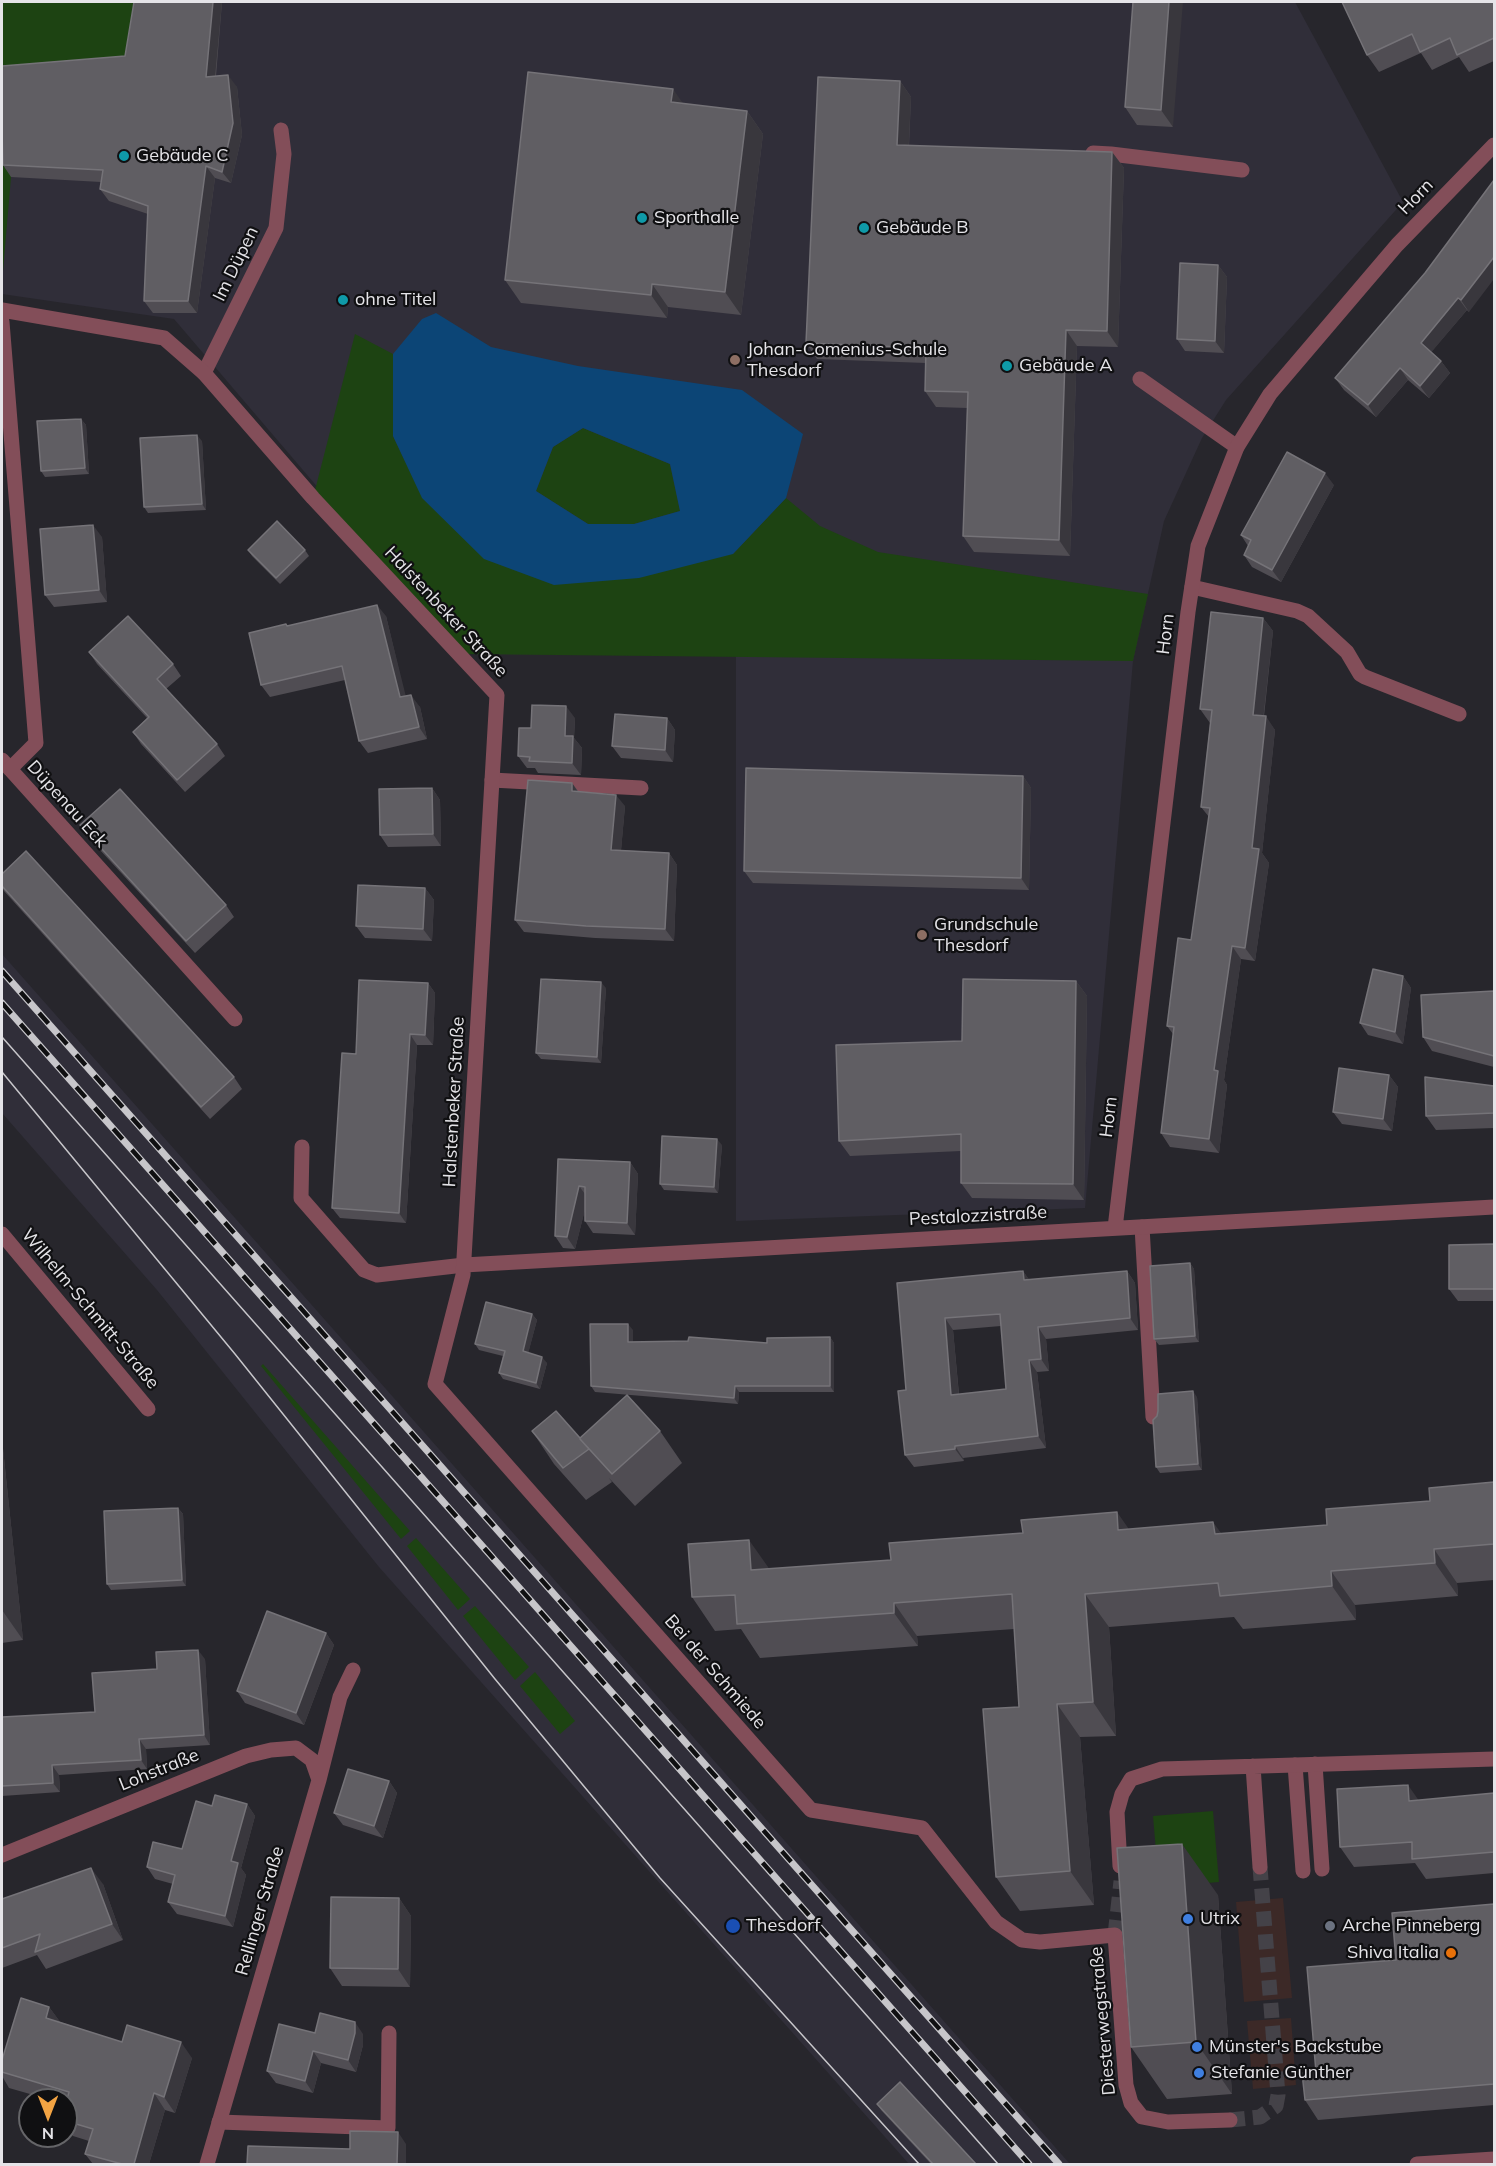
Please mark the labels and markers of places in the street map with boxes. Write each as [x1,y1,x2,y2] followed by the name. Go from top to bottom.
[136,145,229,167] place label: Gebäude C
[117,149,131,163] marker: Gebäude C
[654,207,739,229] place label: Sporthalle
[635,211,649,225] marker: Sporthalle
[876,217,968,239] place label: Gebäude B
[857,221,871,235] marker: Gebäude B
[355,289,436,311] place label: ohne Titel
[336,293,350,307] marker: ohne Titel
[747,339,947,382] place label: Johan-Comenius-Schule Thesdorf
[728,353,742,367] marker: Johan-Comenius-Schule Thesdorf
[1019,355,1112,377] place label: Gebäude A
[1000,359,1014,373] marker: Gebäude A
[934,914,1038,956] place label: Grundschule Thesdorf
[915,928,929,942] marker: Grundschule Thesdorf
[1200,1908,1240,1930] place label: Utrix
[1181,1912,1195,1926] marker: Utrix
[746,1915,820,1937] place label: Thesdorf
[1342,1915,1480,1937] place label: Arche Pinneberg
[724,1917,742,1935] marker: Thesdorf
[1323,1919,1337,1933] marker: Arche Pinneberg
[1347,1942,1439,1964] place label: Shiva Italia
[1444,1946,1458,1960] marker: Shiva Italia
[1209,2036,1382,2058] place label: Münster's Backstube
[1190,2040,1204,2054] marker: Münster's Backstube
[1211,2062,1352,2084] place label: Stefanie Günther
[1192,2066,1206,2080] marker: Stefanie Günther

